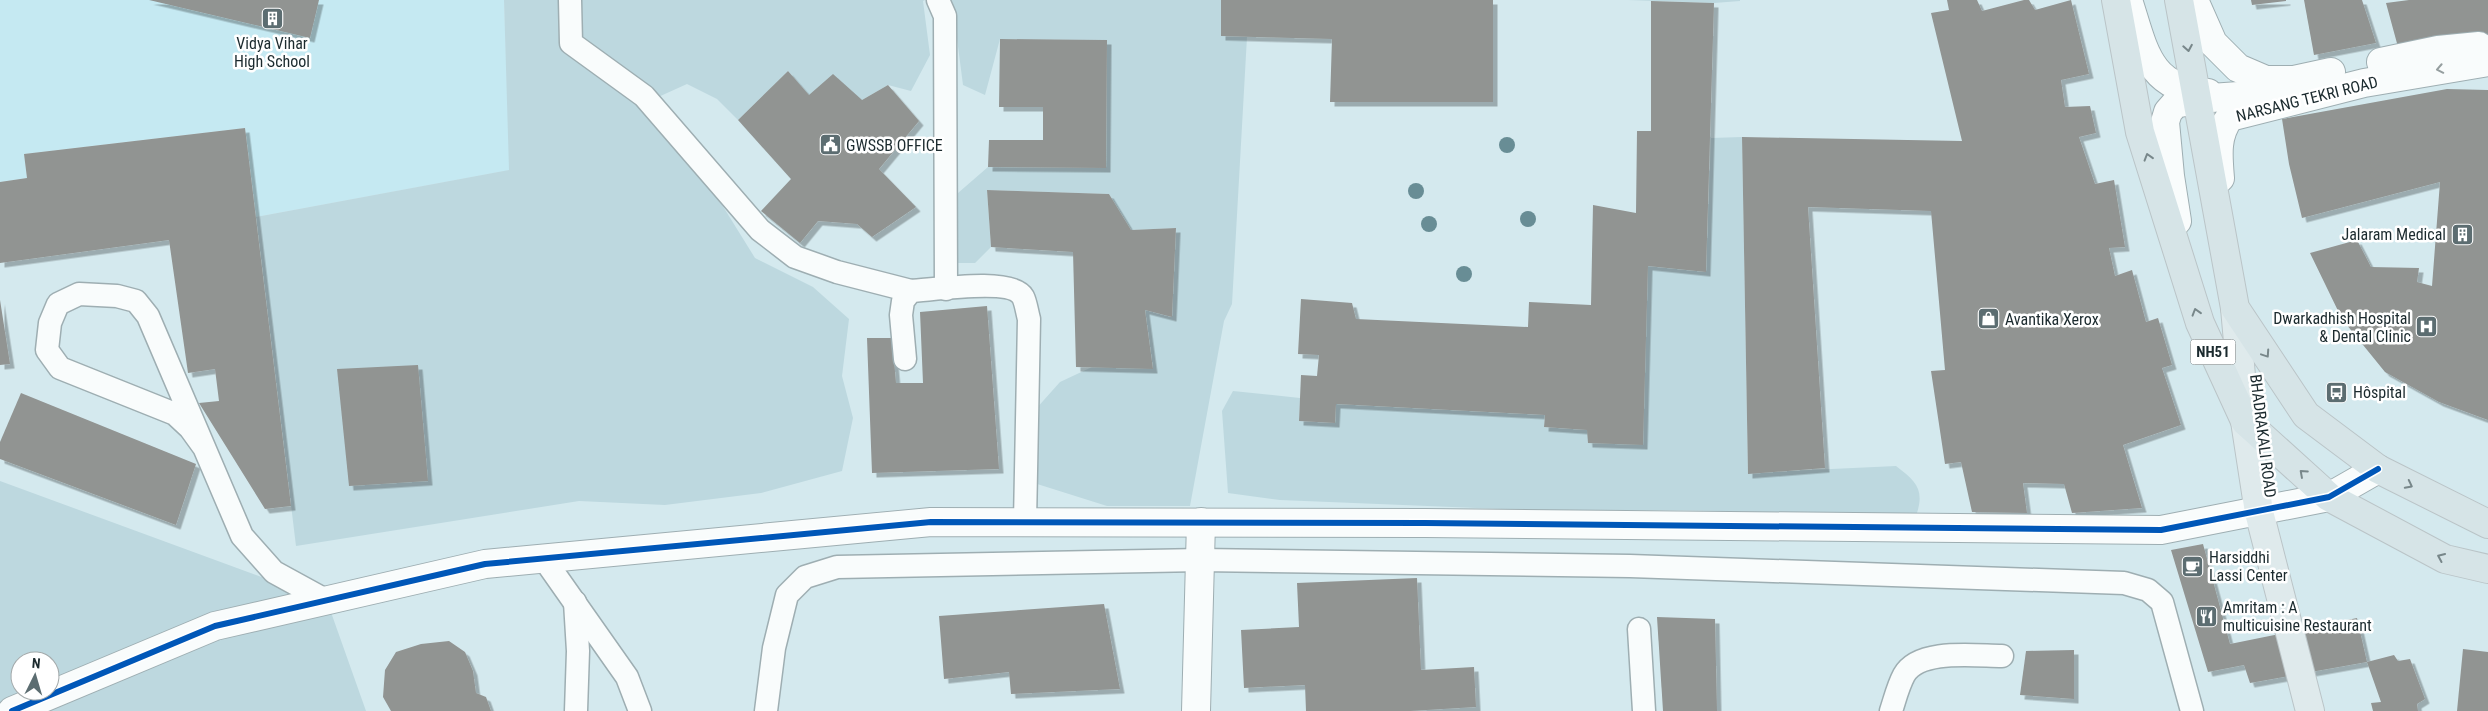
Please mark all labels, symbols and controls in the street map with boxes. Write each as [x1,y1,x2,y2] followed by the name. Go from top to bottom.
[260,7,284,31] building icon: Vidya Vihar High School
[234,34,310,71] place label: Vidya Vihar High School
[2182,44,2192,52] one-way arrow
[2435,64,2444,74] one-way arrow
[2234,72,2380,126] street label: NARSANG TEKRI ROAD
[818,133,842,157] public building icon: GWSSB OFFICE
[846,136,943,155] place label: GWSSB OFFICE
[2144,153,2154,161] one-way arrow
[2450,222,2474,246] building icon: Jalaram Medical
[2341,225,2446,244] place label: Jalaram Medical
[1977,307,2001,331] shop icon: Avantika Xerox
[2192,308,2202,317] one-way arrow
[2273,309,2411,346] place label: Dwarkadhish Hospital & Dental Clinic
[2005,310,2099,329] place label: Avantika Xerox
[2415,315,2439,339] hospital icon: Dwarkadhish Hospital & Dental Clinic
[2190,340,2236,364] road number: NH51
[2259,349,2269,358] one-way arrow
[2246,373,2280,499] street label: BHADRAKALI ROAD
[2325,380,2349,404] bus stop icon: Hôspital
[2353,383,2406,402] place label: Hôspital
[2299,470,2308,479] one-way arrow
[2404,479,2413,489] one-way arrow
[2209,548,2288,585] place label: Harsiddhi Lassi Center
[2437,552,2446,563] one-way arrow
[2181,554,2205,578] cafe icon: Harsiddhi Lassi Center
[2223,598,2372,635] place label: Amritam : A multicuisine Restaurant
[2195,604,2219,628] restaurant icon: Amritam : A multicuisine Restaurant
[10,651,60,701] north arrow
[31,655,41,671] text: N

